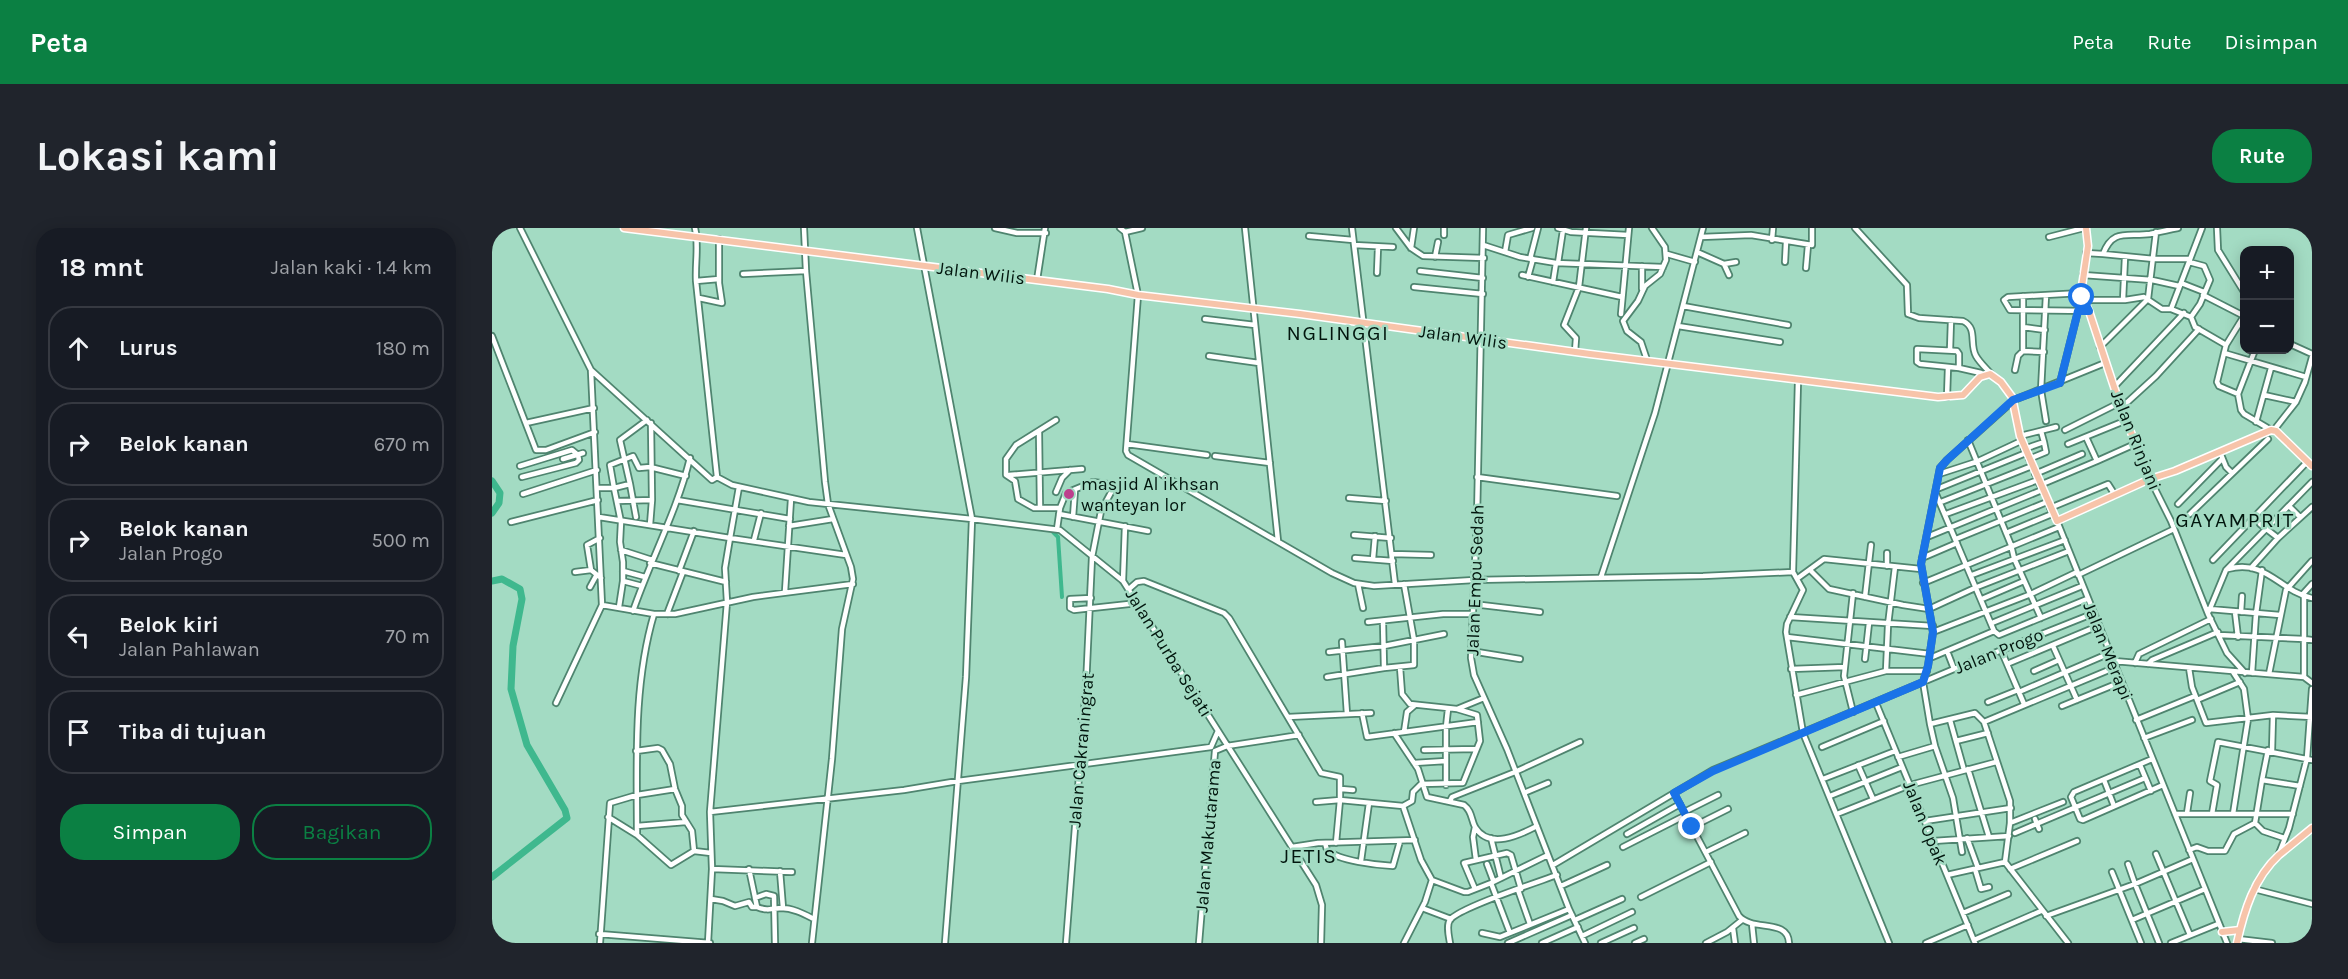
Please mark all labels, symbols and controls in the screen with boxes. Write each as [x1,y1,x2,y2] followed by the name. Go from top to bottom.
[30,26,89,59] text: Peta
[2072,30,2114,54] text: Peta
[2147,30,2191,54] text: Rute
[2224,30,2318,54] text: Disimpan
[2212,129,2312,183] button: Rute
[36,131,280,181] text: Lokasi kami
[2240,246,2294,354] map controls
[2240,246,2294,300] button: +
[60,252,144,283] text: 18 mnt
[271,256,432,279] text: Jalan kaki · 1.4 km
[936,257,1026,289] street label: Jalan Wilis
[2068,283,2094,309] route start
[2240,300,2294,354] button: −
[1418,320,1508,354] street label: Jalan Wilis
[1287,321,1389,345] district label: NGLINGGI
[62,332,95,365] icon: ahead
[119,335,178,361] text: Lurus
[376,337,430,360] text: 180 m
[2106,387,2166,493] street label: Jalan Rinjani
[62,428,95,461] icon: right
[119,431,249,457] text: Belok kanan
[374,433,430,456] text: 670 m
[1081,473,1219,516] place label: masjid Al ikhsan wanteyan lor
[1062,487,1076,501] marker: masjid Al ikhsan wanteyan lor
[1461,504,1489,656] street label: Jalan Empu Sedah
[2175,508,2295,532] district label: GAYAMPRIT
[119,516,249,542] text: Belok kanan
[62,524,95,557] icon: right
[372,529,430,552] text: 500 m
[119,542,223,565] text: Jalan Progo
[1121,585,1217,721] street label: Jalan Purba Sejati
[2078,599,2138,703] street label: Jalan Merapi
[119,612,219,638] text: Belok kiri
[62,620,95,653] icon: left
[1951,623,2047,679] street label: Jalan Progo
[385,625,430,648] text: 70 m
[119,638,260,661] text: Jalan Pahlawan
[1063,672,1099,828] street label: Jalan Cakraningrat
[62,716,95,749] icon: arrive
[119,719,266,745] text: Tiba di tujuan
[1190,759,1226,913] street label: Jalan Makutarama
[1898,777,1952,869] street label: Jalan Opak
[60,804,240,860] button: Simpan
[252,804,432,860] button: Bagikan
[1678,813,1704,839] route end
[1281,844,1337,868] district label: JETIS

